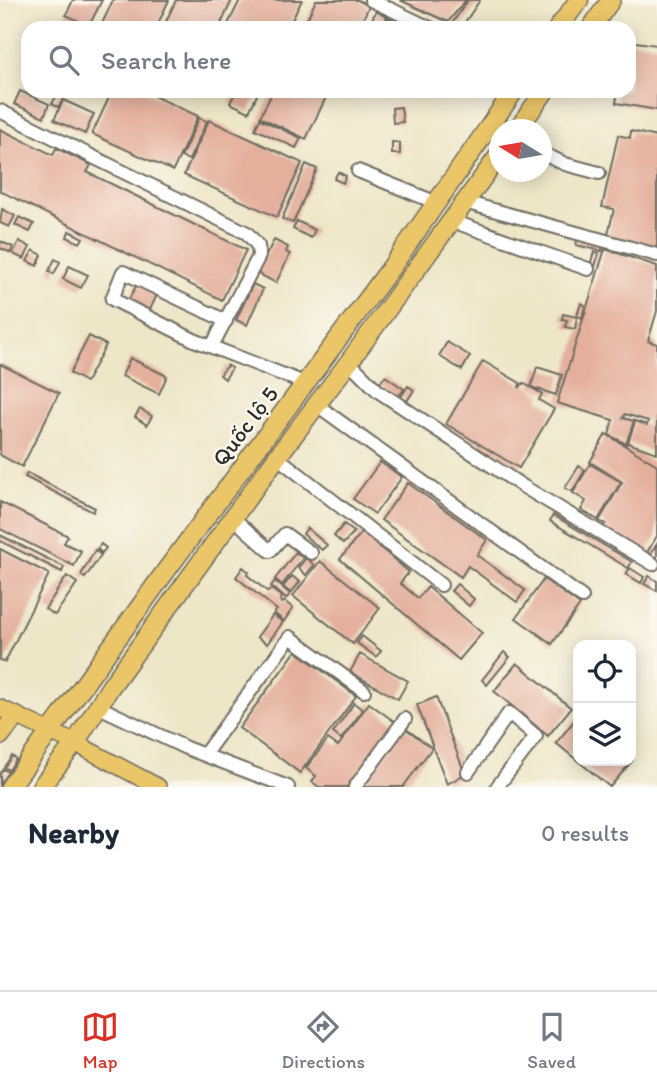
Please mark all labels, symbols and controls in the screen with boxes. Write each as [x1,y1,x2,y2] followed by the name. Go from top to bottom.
[21,21,636,98] search box
[45,41,83,79] icon: search
[101,44,231,76] text: Search here
[489,119,552,182] north arrow
[206,381,284,471] street label: Quốc lộ 5
[573,640,636,766] map controls
[573,640,636,703] button: locate
[573,703,636,766] button: layers
[28,814,119,851] text: Nearby
[541,819,629,847] text: 0 results
[81,1008,119,1073] tab: Map
[281,1008,365,1073] tab: Directions
[527,1008,576,1073] tab: Saved

